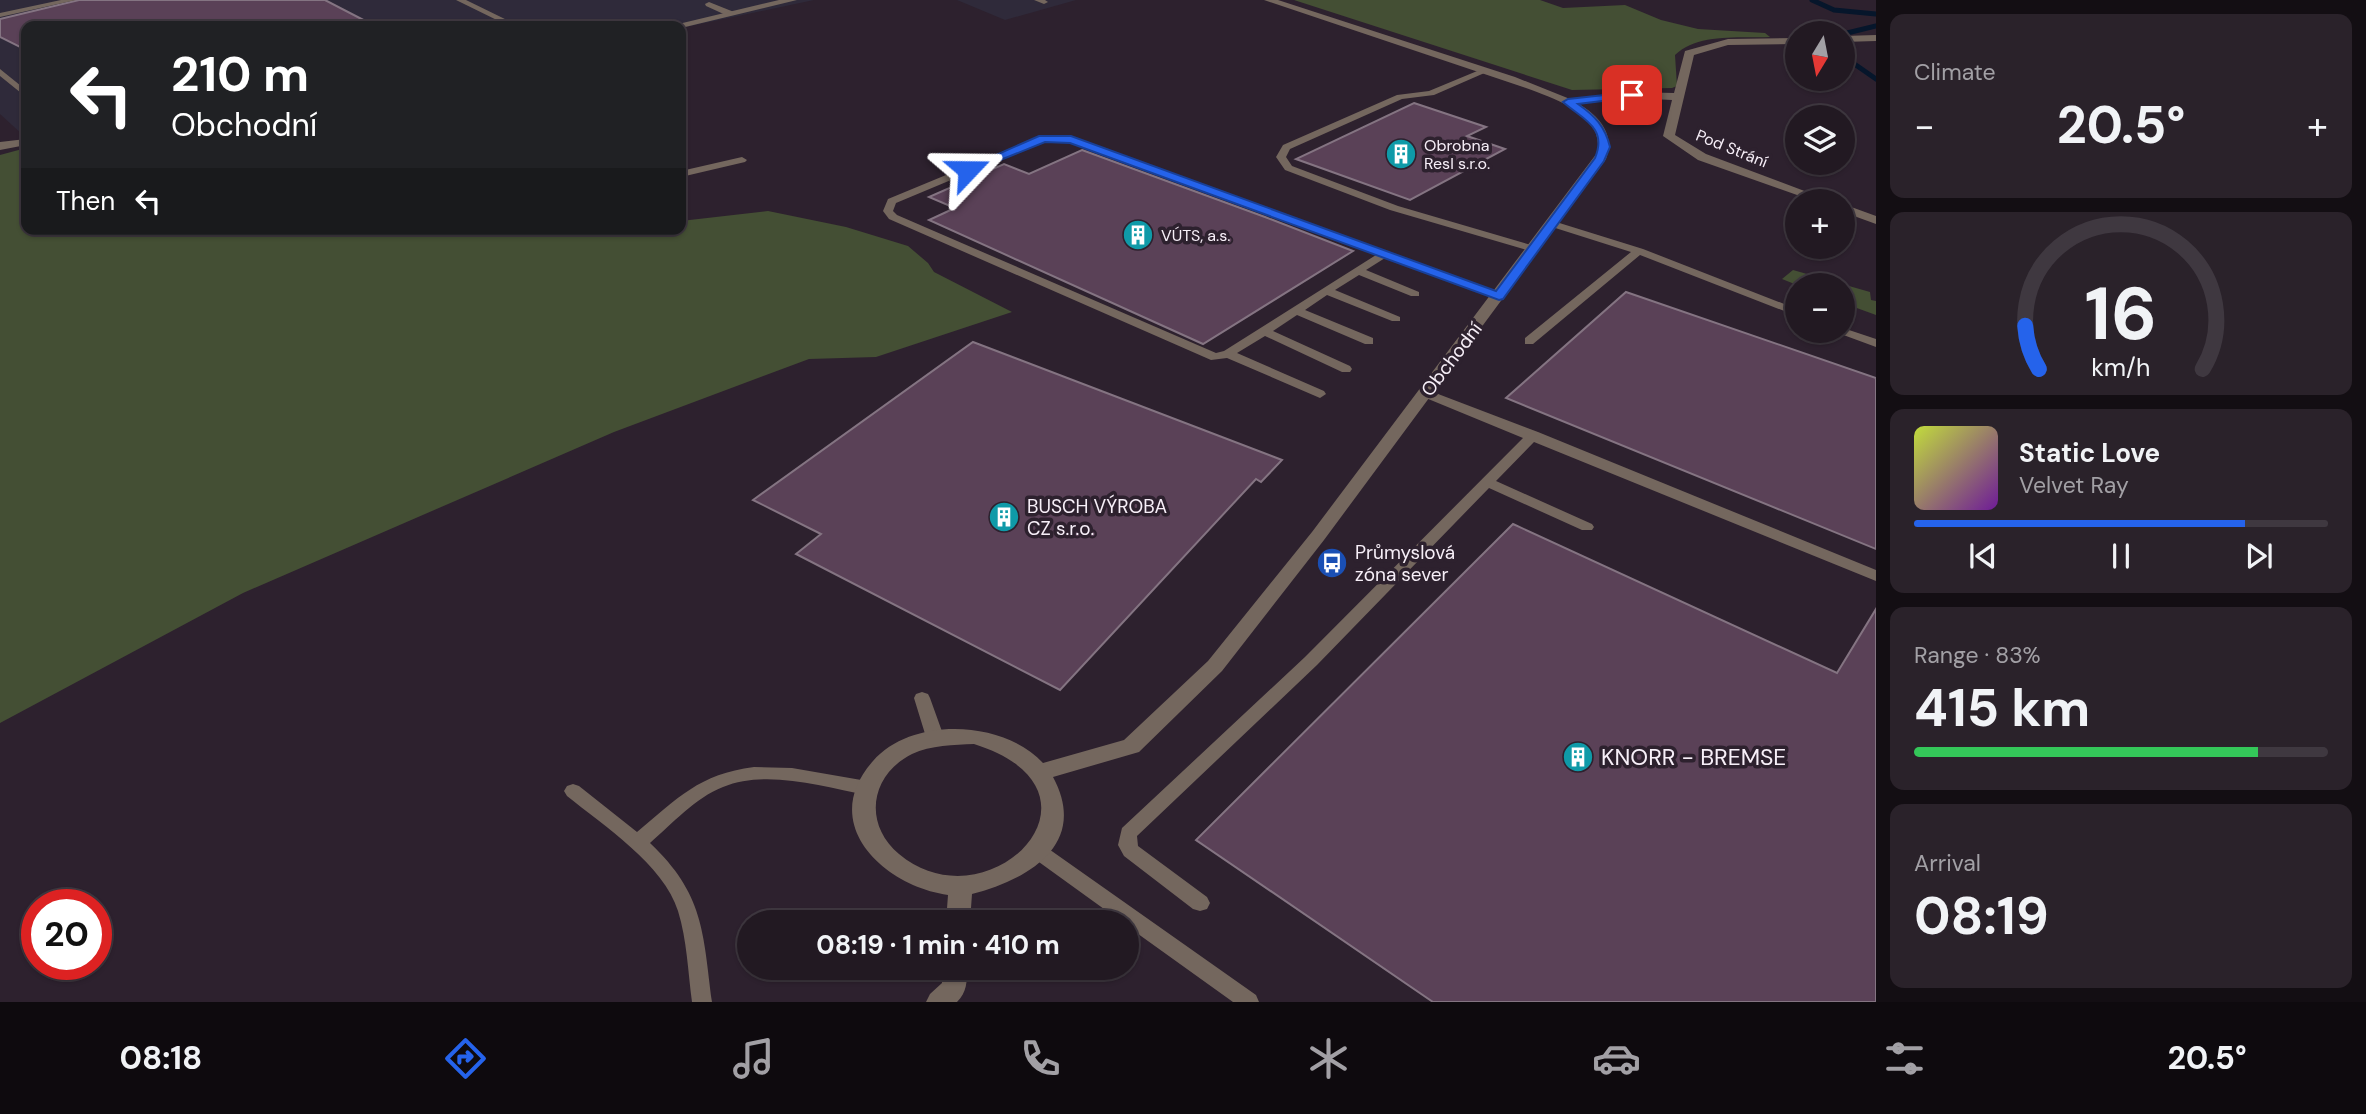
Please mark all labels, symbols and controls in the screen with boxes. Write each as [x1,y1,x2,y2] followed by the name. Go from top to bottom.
[1785,21,1855,91] north arrow
[1785,21,1855,343] map controls
[171,42,309,106] text: 210 m
[56,49,147,140] icon: left
[1914,57,1996,87] text: Climate
[1602,65,1662,125] pin
[1613,76,1651,114] icon: arrive
[2057,91,2185,159] text: 20.5°
[1914,101,1935,151] text: −
[2307,101,2328,151] text: +
[171,104,317,146] text: Obchodní
[1785,105,1855,175] button: layers
[1693,125,1771,173] street label: Pod Strání
[931,133,1005,207] position arrow
[1424,135,1490,174] place label: Obrobna Resl s.r.o.
[1384,137,1418,171] building icon: Obrobna Resl s.r.o.
[129,182,167,220] icon: left
[56,184,115,218] text: Then
[1785,189,1855,259] button: +
[1121,218,1155,252] building icon: VÚTS, a.s.
[1161,225,1230,246] place label: VÚTS, a.s.
[2085,268,2157,363] text: 16
[1785,273,1855,343] button: −
[1415,317,1488,401] street label: Obchodní
[2091,351,2151,384] text: km/h
[2019,436,2160,470] text: Static Love
[2019,470,2129,500] text: Velvet Ray
[1027,494,1167,541] place label: BUSCH VÝROBA CZ s.r.o.
[987,500,1021,534] building icon: BUSCH VÝROBA CZ s.r.o.
[1964,537,2002,575] icon: previous
[2102,537,2140,575] icon: pause
[2240,537,2278,575] icon: next
[1355,540,1455,587] place label: Průmyslová zóna sever
[1315,546,1349,580] bus stop icon: Průmyslová zóna sever
[1914,640,2041,670] text: Range · 83%
[1914,674,2090,742] text: 415 km
[1561,740,1595,774] building icon: KNORR - BREMSE
[1601,742,1786,772] place label: KNORR - BREMSE
[1914,848,1981,878] text: Arrival
[1914,882,2049,950] text: 08:19
[21,889,112,980] speed limit sign: 20
[816,928,1060,962] text: 08:19 · 1 min · 410 m
[441,1034,490,1083] icon: directions
[729,1034,778,1083] icon: music
[1016,1034,1065,1083] icon: phone
[1304,1034,1353,1083] icon: climate
[1592,1034,1641,1083] icon: car
[1880,1034,1929,1083] icon: filters
[119,1037,202,1079] text: 08:18
[2167,1037,2247,1079] text: 20.5°

